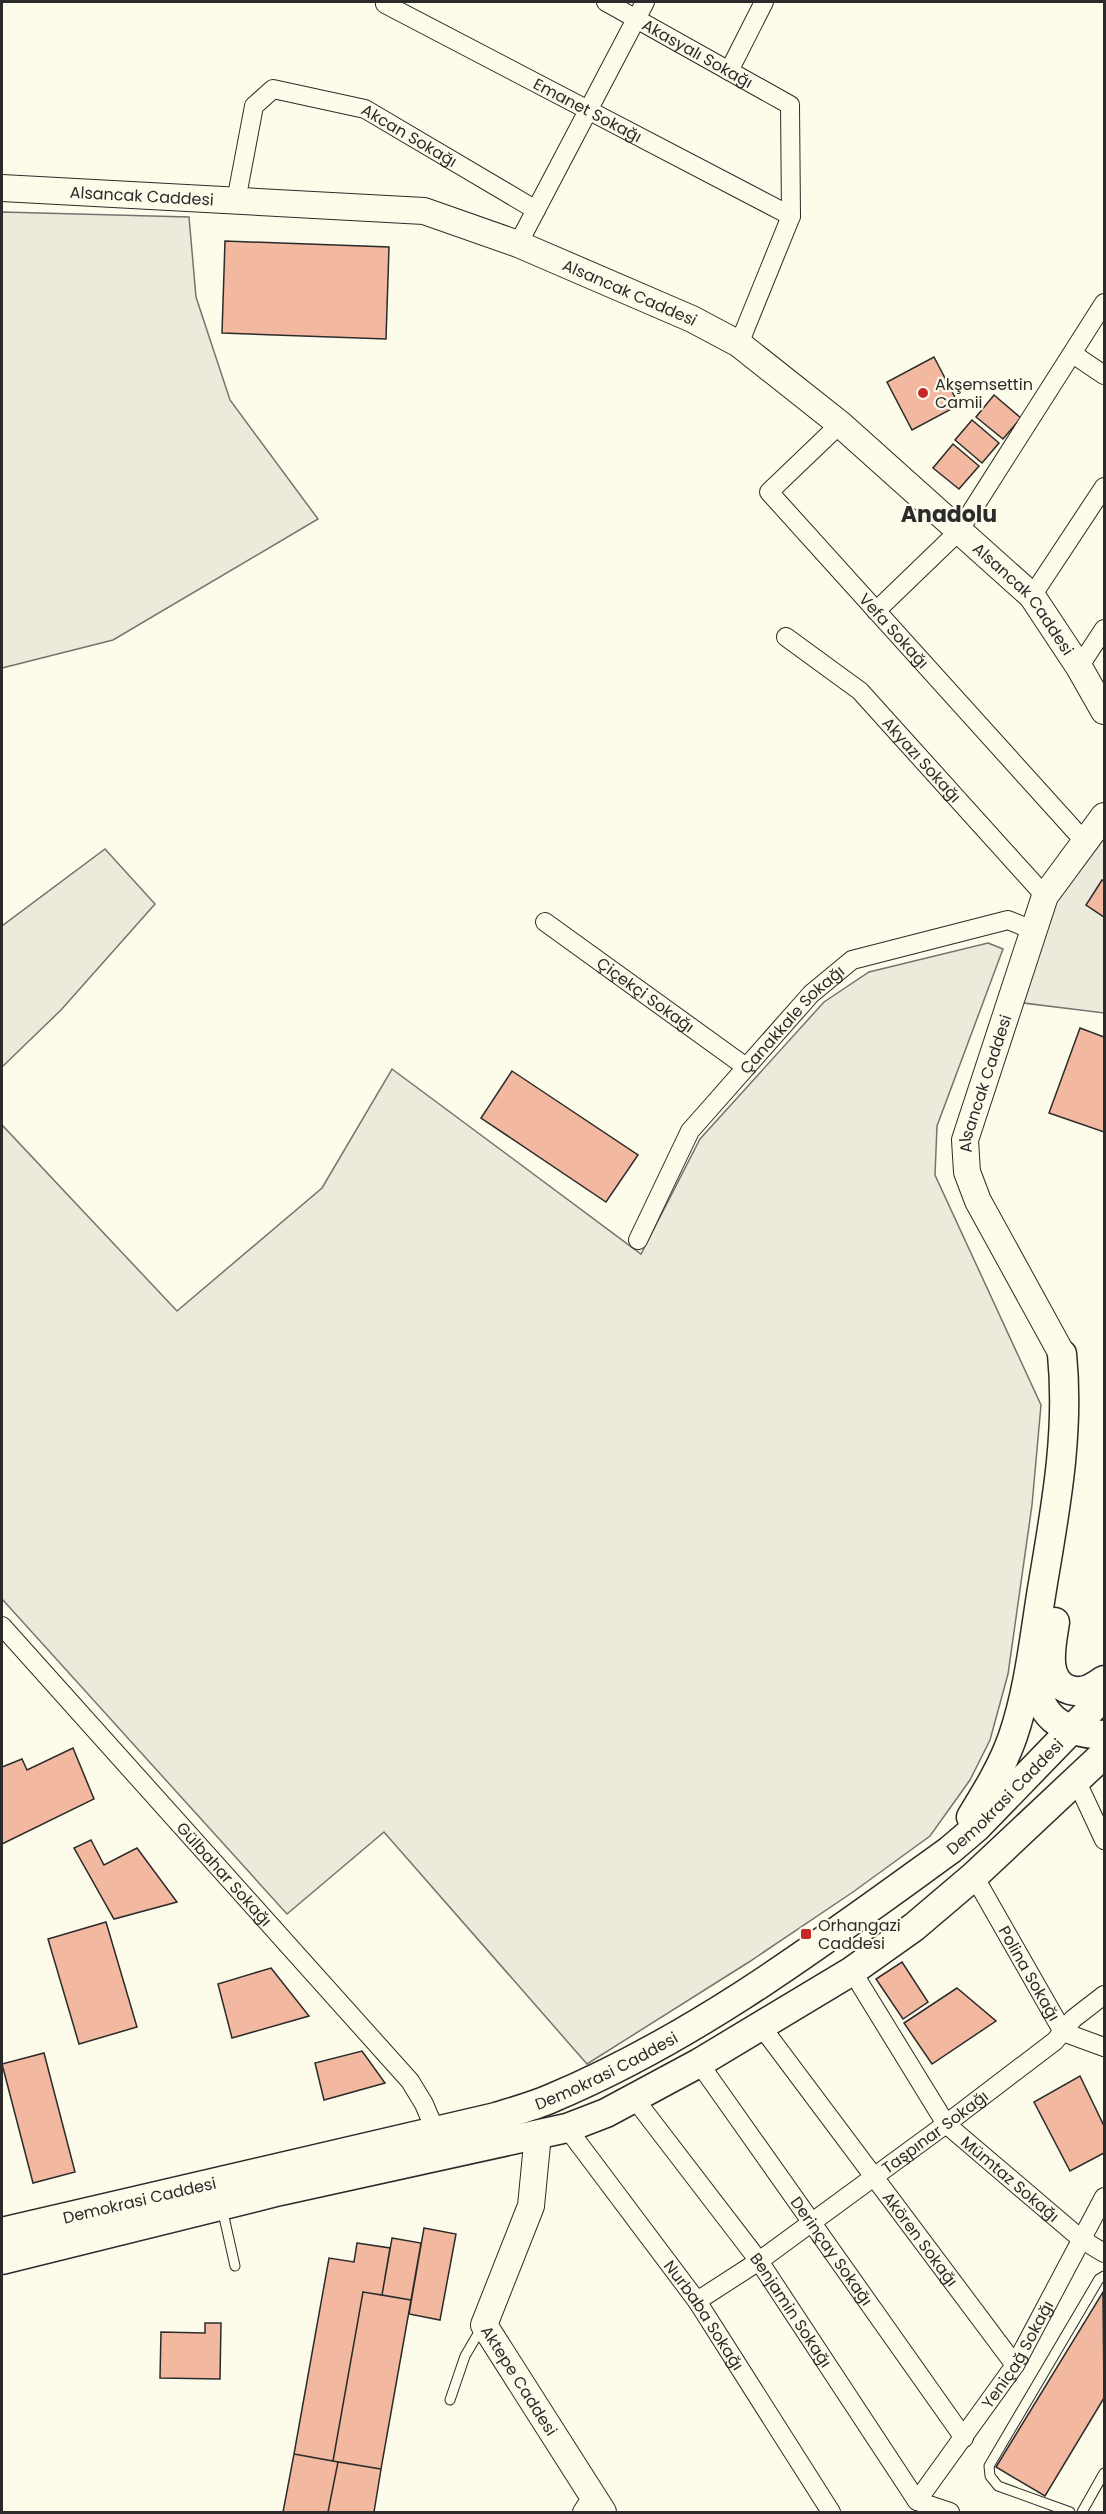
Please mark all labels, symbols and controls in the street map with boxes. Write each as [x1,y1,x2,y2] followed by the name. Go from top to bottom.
[638,13,757,94] street label: Akasyalı Sokağı
[530,72,646,148] street label: Emanet Sokağı
[357,98,462,173] street label: Akcan Sokağı
[69,180,214,211] street label: Alsancak Caddesi
[559,253,701,331] street label: Alsancak Caddesi
[935,373,1033,414] place label: Akşemsettin Camii
[916,386,930,400] marker: Akşemsettin Camii
[901,499,997,530] district label: Anadolu
[968,537,1079,660] street label: Alsancak Caddesi
[854,588,934,673] street label: Vefa Sokağı
[877,712,967,807] street label: Akyazı Sokağı
[592,951,699,1038] street label: Çiçekçi Sokağı
[734,960,849,1079] street label: Çanakkale Sokağı
[953,1011,1017,1153] street label: Alsancak Caddesi
[941,1733,1068,1860] street label: Demokrasi Caddesi
[171,1817,277,1931] street label: Gülbahar Sokağı
[818,1914,901,1955] place label: Orhangazi Caddesi
[993,1921,1066,2025] street label: Polina Sokağı
[799,1927,813,1941] marker: Orhangazi Caddesi
[531,2026,682,2115] street label: Demokrasi Caddesi
[877,2084,993,2179] street label: Taşpınar Sokağı
[956,2130,1064,2227] street label: Mümtaz Sokağı
[60,2171,218,2229] street label: Demokrasi Caddesi
[877,2187,964,2291] street label: Akören Sokağı
[785,2192,878,2310] street label: Derinçay Sokağı
[745,2248,837,2372] street label: Benjamin Sokağı
[659,2255,750,2375] street label: Nurbaba Sokağı
[976,2296,1059,2413] street label: Yeniçağ Sokağı
[476,2321,563,2440] street label: Aktepe Caddesi

